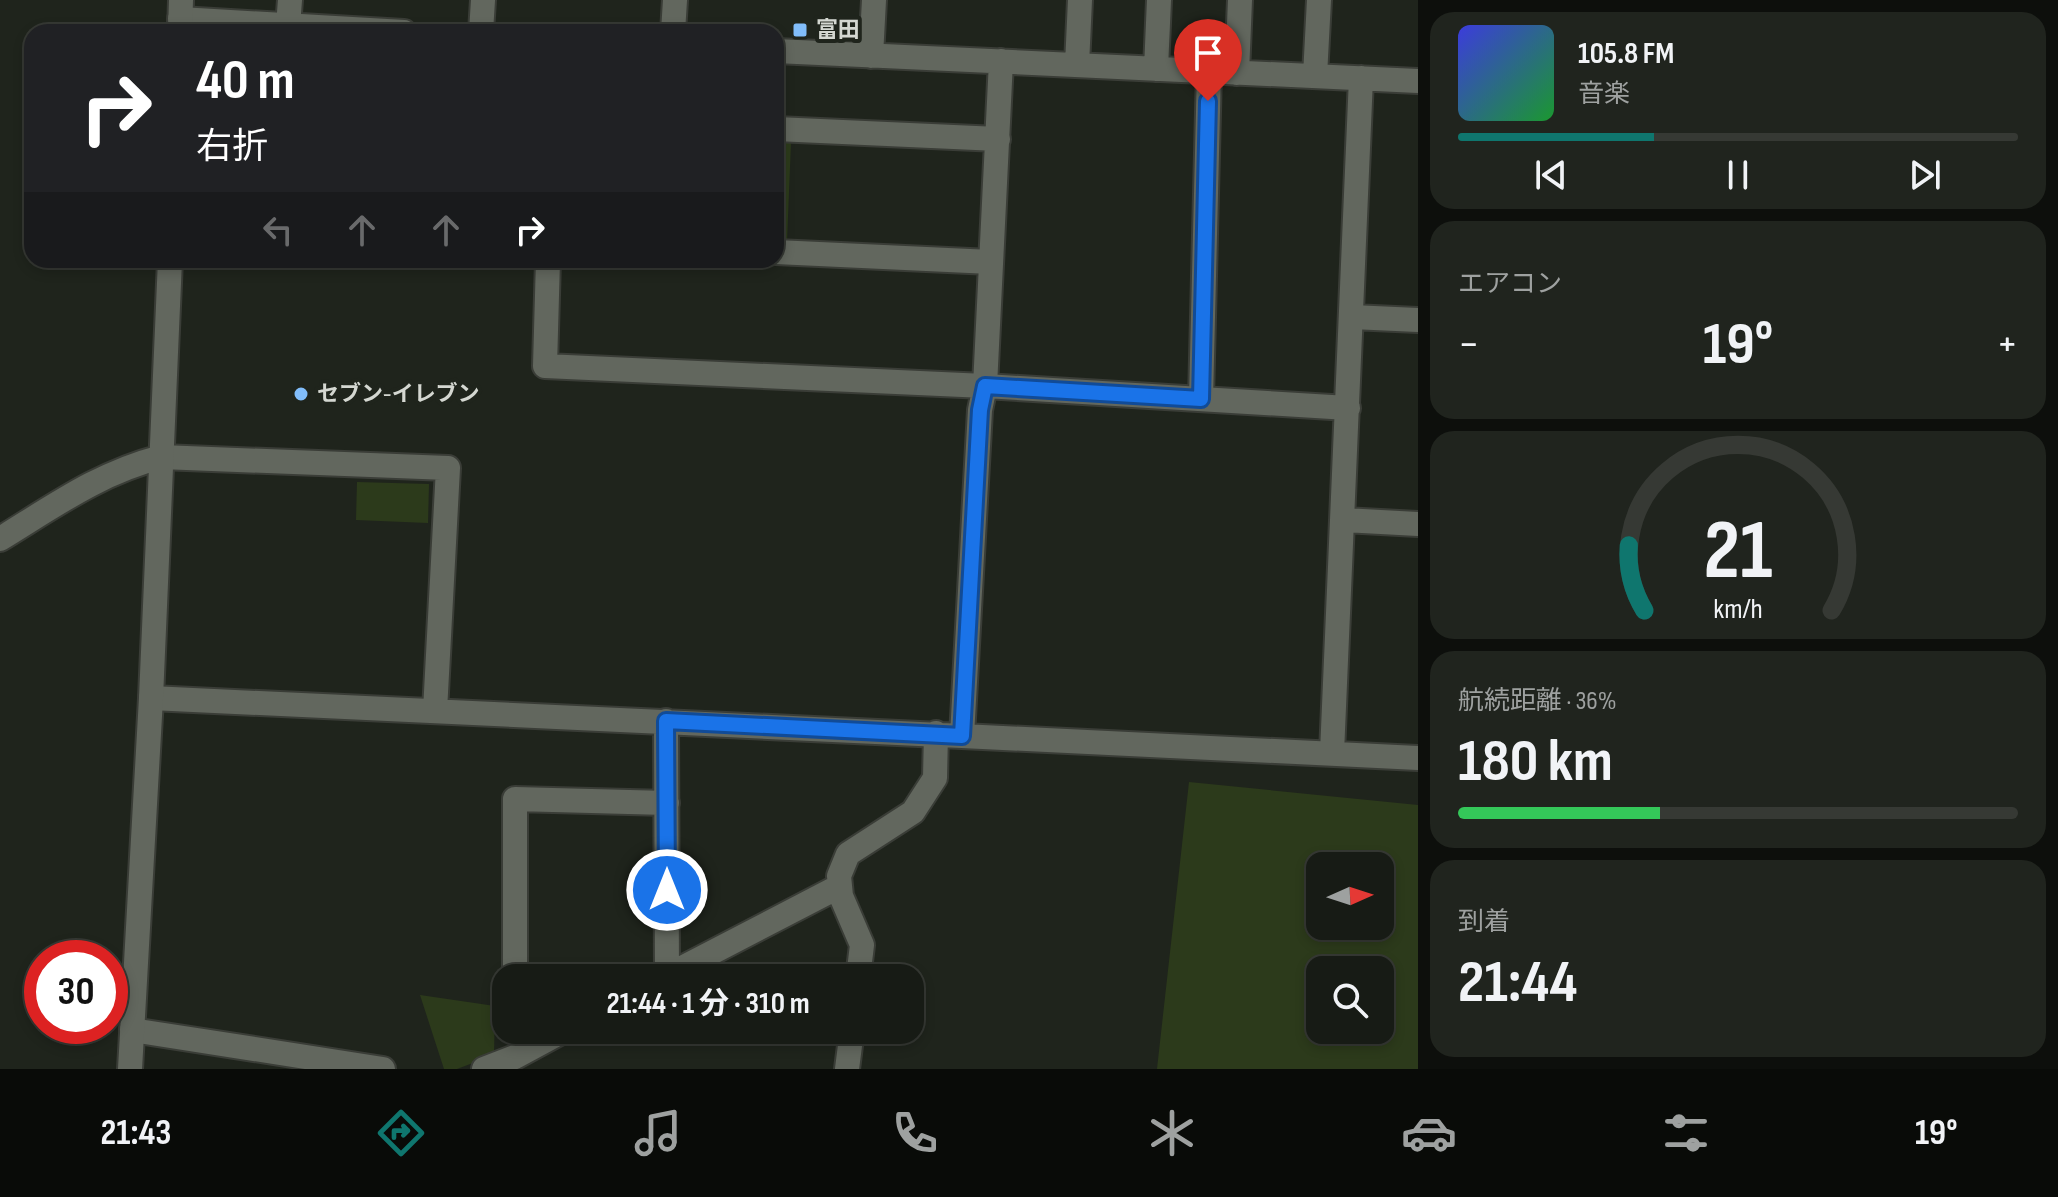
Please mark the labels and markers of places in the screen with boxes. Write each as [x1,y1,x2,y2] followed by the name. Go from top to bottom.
[816,17,860,44] place label: 富田
[1174,19,1242,101] pin
[791,21,809,39] marker: 富田
[317,381,479,408] place label: セブン-イレブン
[292,385,310,403] marker: セブン-イレブン

